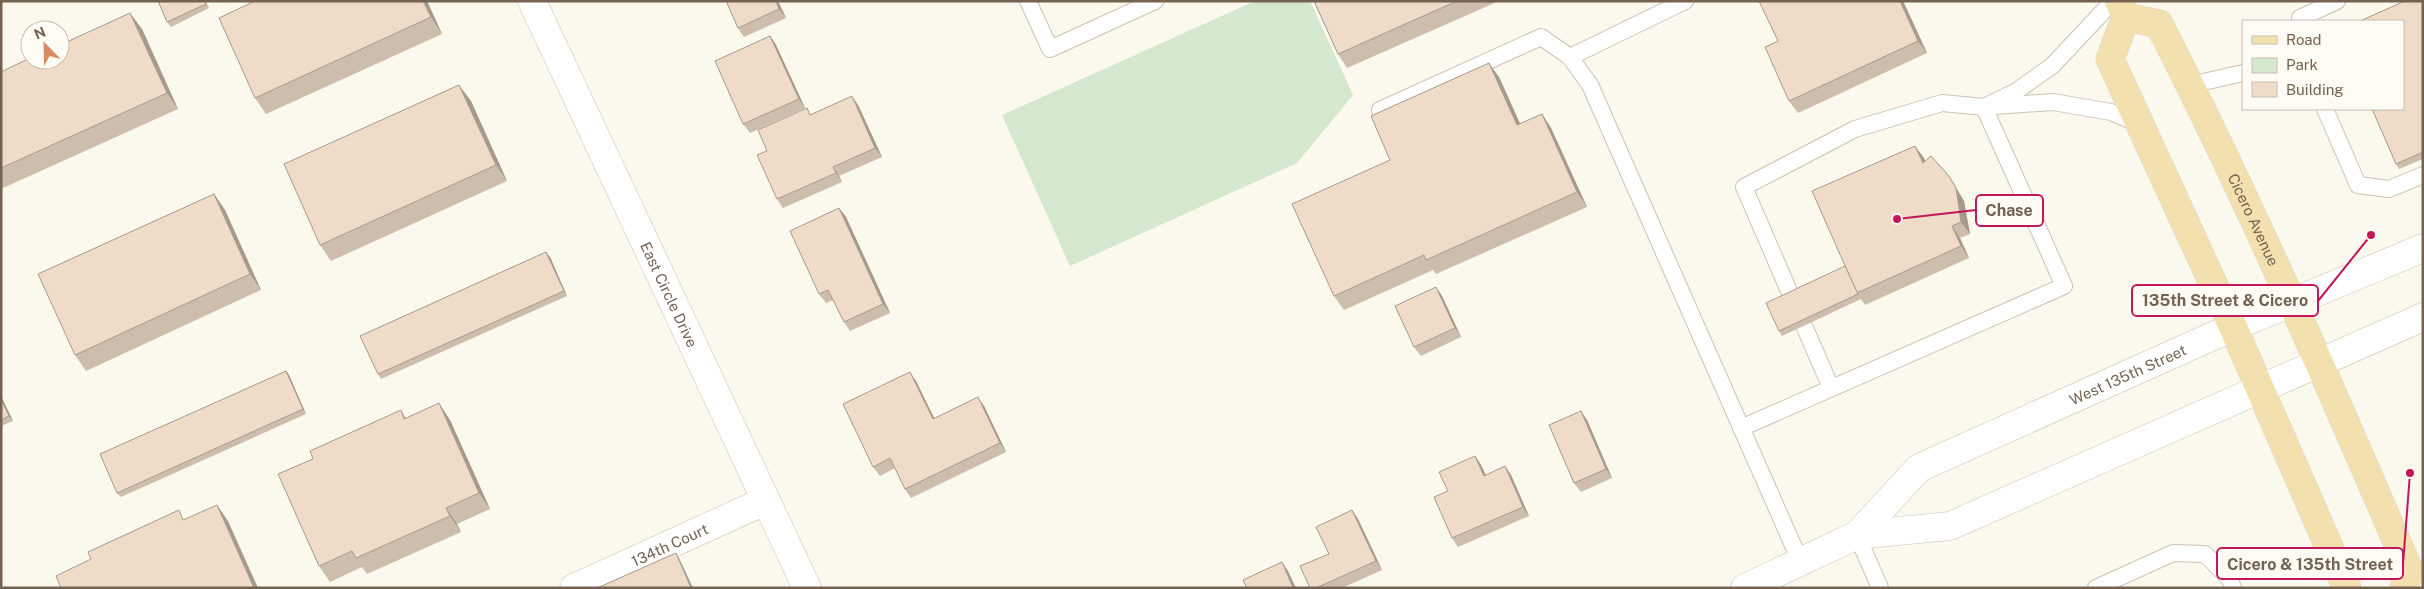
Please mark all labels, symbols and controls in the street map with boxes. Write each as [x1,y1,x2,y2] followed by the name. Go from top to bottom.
[20,20,70,70] north arrow
[2242,20,2404,110] legend
[32,24,48,43] text: N
[2286,31,2322,48] text: Road
[2286,56,2318,73] text: Park
[2286,81,2344,98] text: Building
[2225,170,2283,268] street label: Cicero Avenue
[1976,195,2043,226] callout: Chase
[1985,201,2033,220] text: Chase
[637,239,701,350] street label: East Circle Drive
[2132,285,2318,316] callout: 135th Street & Cicero
[2142,291,2308,310] text: 135th Street & Cicero
[2067,341,2189,408] street label: West 135th Street
[629,520,711,569] street label: 134th Court
[2217,548,2403,579] callout: Cicero & 135th Street
[2227,555,2393,574] text: Cicero & 135th Street

